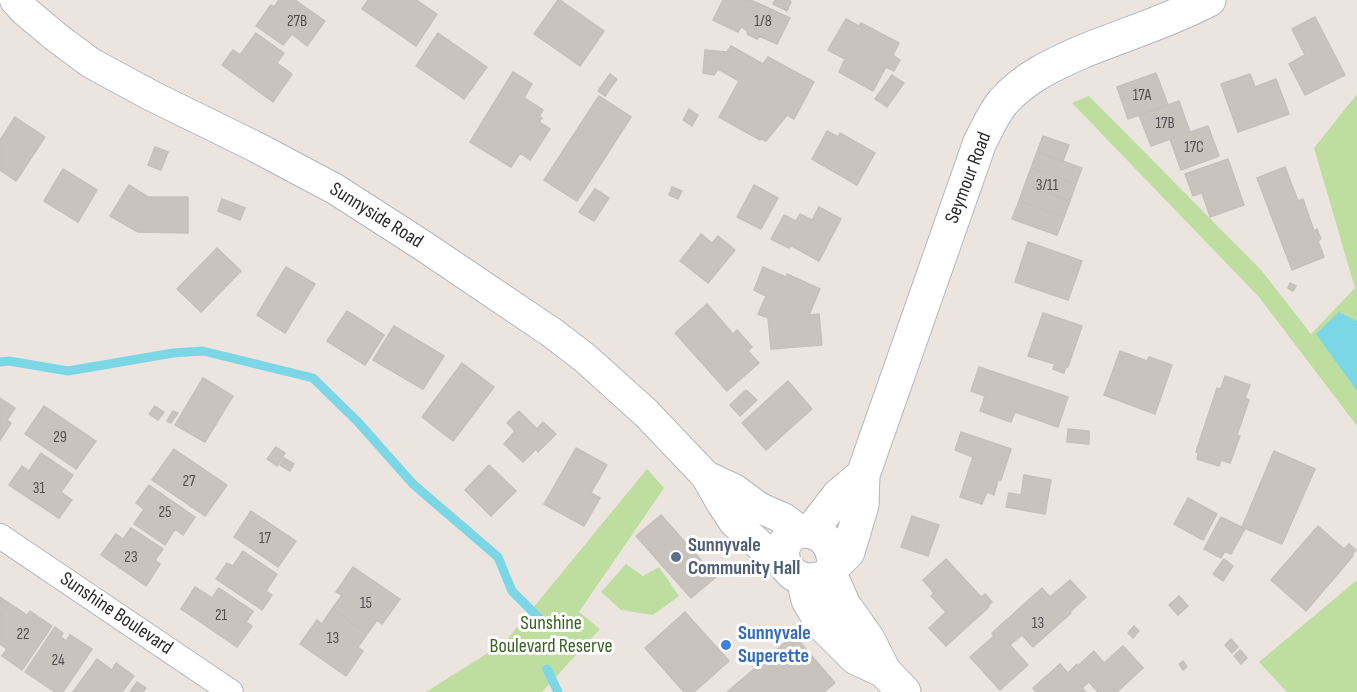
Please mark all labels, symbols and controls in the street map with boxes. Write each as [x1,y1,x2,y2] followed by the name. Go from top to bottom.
[287,12,307,32] house number: 27B
[754,12,772,32] house number: 1/8
[1133,86,1151,106] house number: 17A
[1155,114,1175,134] house number: 17B
[941,129,997,227] street label: Seymour Road
[1184,138,1204,158] house number: 17C
[1036,176,1058,196] house number: 3/11
[325,178,427,254] street label: Sunnyside Road
[53,428,67,448] house number: 29
[182,472,196,492] house number: 27
[33,479,45,499] house number: 31
[158,503,172,523] house number: 25
[259,529,271,549] house number: 17
[688,534,800,581] place label: Sunnyvale Community Hall
[124,548,138,568] house number: 23
[669,550,683,564] marker: Sunnyvale Community Hall
[55,567,177,661] street label: Sunshine Boulevard
[360,594,372,614] house number: 15
[215,606,227,626] house number: 21
[489,612,613,659] park label: Sunshine Boulevard Reserve
[1032,614,1044,634] house number: 13
[738,622,811,669] place label: Sunnyvale Superette
[16,625,30,645] house number: 22
[327,629,339,649] house number: 13
[719,638,733,652] marker: Sunnyvale Superette
[51,651,65,671] house number: 24

